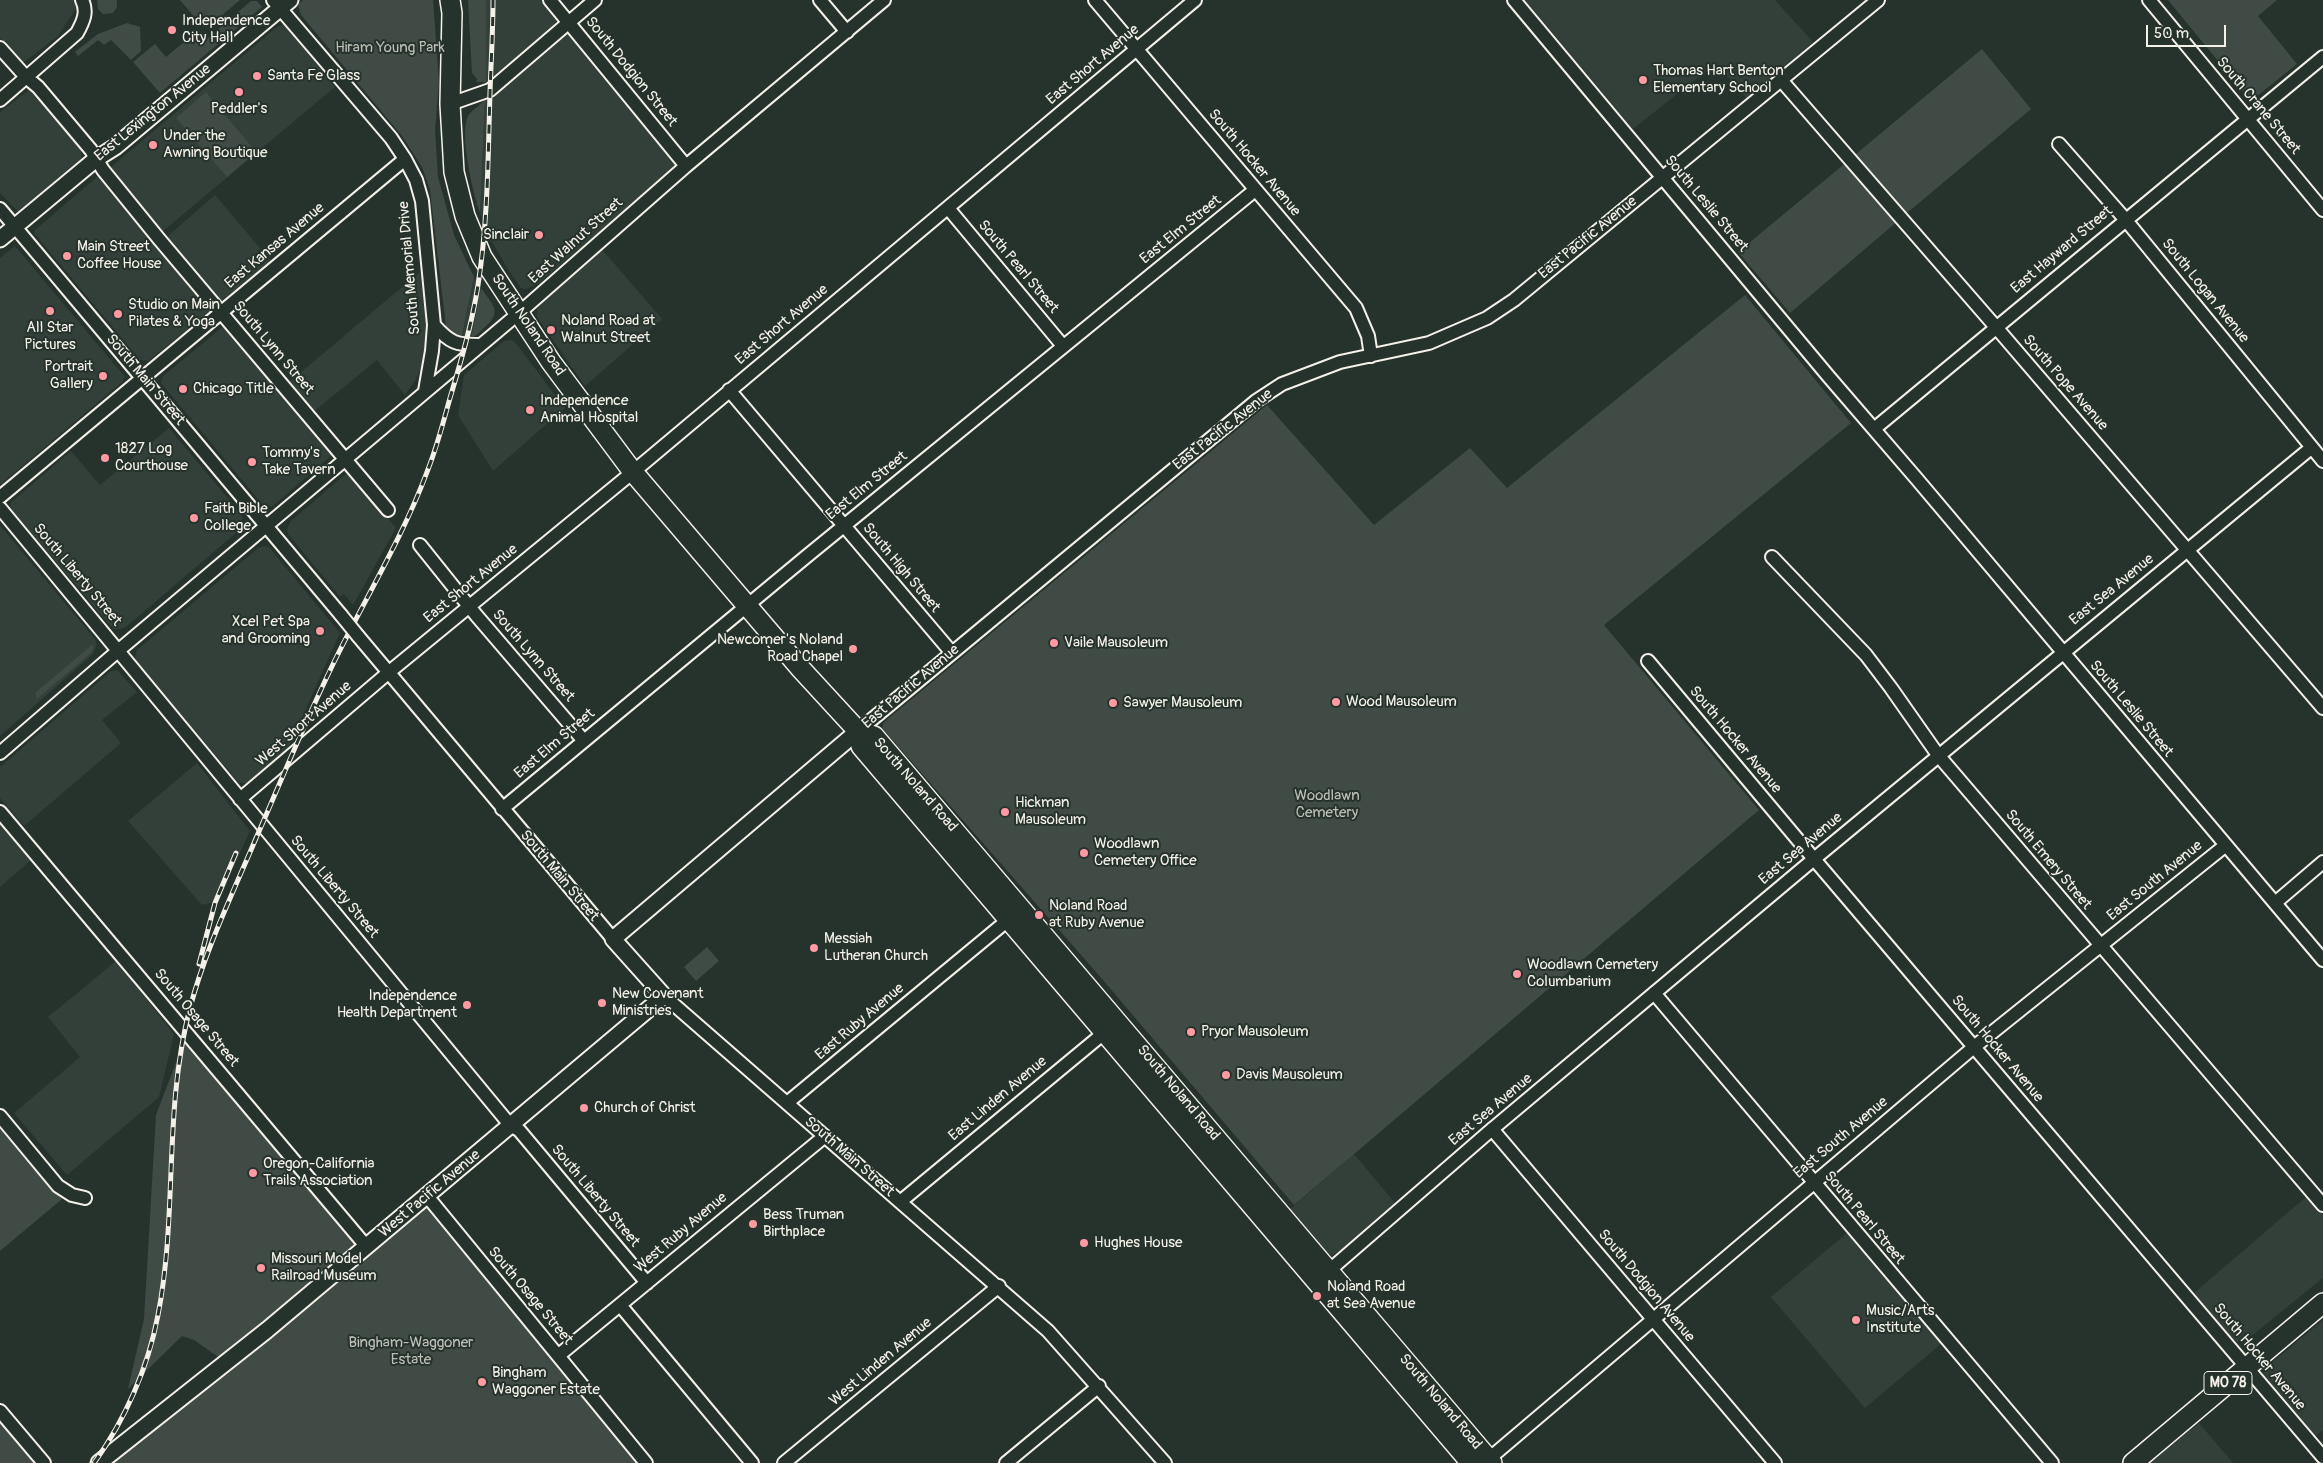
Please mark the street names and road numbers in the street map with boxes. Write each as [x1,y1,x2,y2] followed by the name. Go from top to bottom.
[581,14,681,130] street label: South Dodgion Street
[1043,21,1143,109] street label: East Short Avenue
[2212,54,2304,158] street label: South Crane Street
[91,61,215,165] street label: East Lexington Avenue
[1204,106,1304,220] street label: South Hocker Avenue
[1660,152,1752,256] street label: South Leslie Street
[1137,192,1225,268] street label: East Elm Street
[1535,193,1641,283] street label: East Pacific Avenue
[525,194,627,288] street label: East Walnut Street
[222,199,328,293] street label: East Kansas Avenue
[395,200,425,336] street label: South Memorial Drive
[2008,202,2116,298] street label: East Hayward Street
[974,217,1062,317] street label: South Pearl Street
[2157,235,2253,347] street label: South Logan Avenue
[487,271,569,379] street label: South Noland Road
[732,281,832,369] street label: East Short Avenue
[229,298,317,398] street label: South Lynn Street
[102,331,188,429] street label: South Main Street
[2019,331,2111,435] street label: South Pope Avenue
[1170,386,1276,474] street label: East Pacific Avenue
[823,448,911,524] street label: East Elm Street
[29,520,125,630] street label: South Liberty Street
[858,520,944,616] street label: South High Street
[421,541,521,627] street label: East Short Avenue
[2066,551,2158,629] street label: East Sea Avenue
[488,606,578,706] street label: South Lynn Street
[859,641,963,733] street label: East Pacific Avenue
[2085,657,2177,761] street label: South Leslie Street
[253,678,355,770] street label: West Short Avenue
[1685,683,1785,797] street label: South Hocker Avenue
[511,705,599,783] street label: East Elm Street
[869,734,961,836] street label: South Noland Road
[2001,806,2095,914] street label: South Emery Street
[1756,809,1846,889] street label: East Sea Avenue
[516,827,602,925] street label: South Main Street
[286,832,382,942] street label: South Liberty Street
[2104,837,2206,925] street label: East South Avenue
[150,965,242,1071] street label: South Osage Street
[812,980,908,1064] street label: East Ruby Avenue
[1947,992,2047,1106] street label: South Hocker Avenue
[1133,1042,1223,1144] street label: South Noland Road
[945,1053,1051,1145] street label: East Linden Avenue
[1446,1070,1536,1150] street label: East Sea Avenue
[1790,1093,1892,1183] street label: East South Avenue
[800,1113,898,1201] street label: South Main Street
[547,1141,643,1251] street label: South Liberty Street
[376,1146,484,1242] street label: West Pacific Avenue
[1820,1168,1908,1268] street label: South Pearl Street
[631,1189,731,1277] street label: West Ruby Avenue
[1594,1226,1698,1346] street label: South Dodgion Avenue
[484,1243,576,1349] street label: South Osage Street
[2209,1300,2309,1414] street label: South Hocker Avenue
[826,1314,936,1410] street label: West Linden Avenue
[1395,1351,1485,1453] street label: South Noland Road
[2204,1372,2252,1395] road number: MO 78

